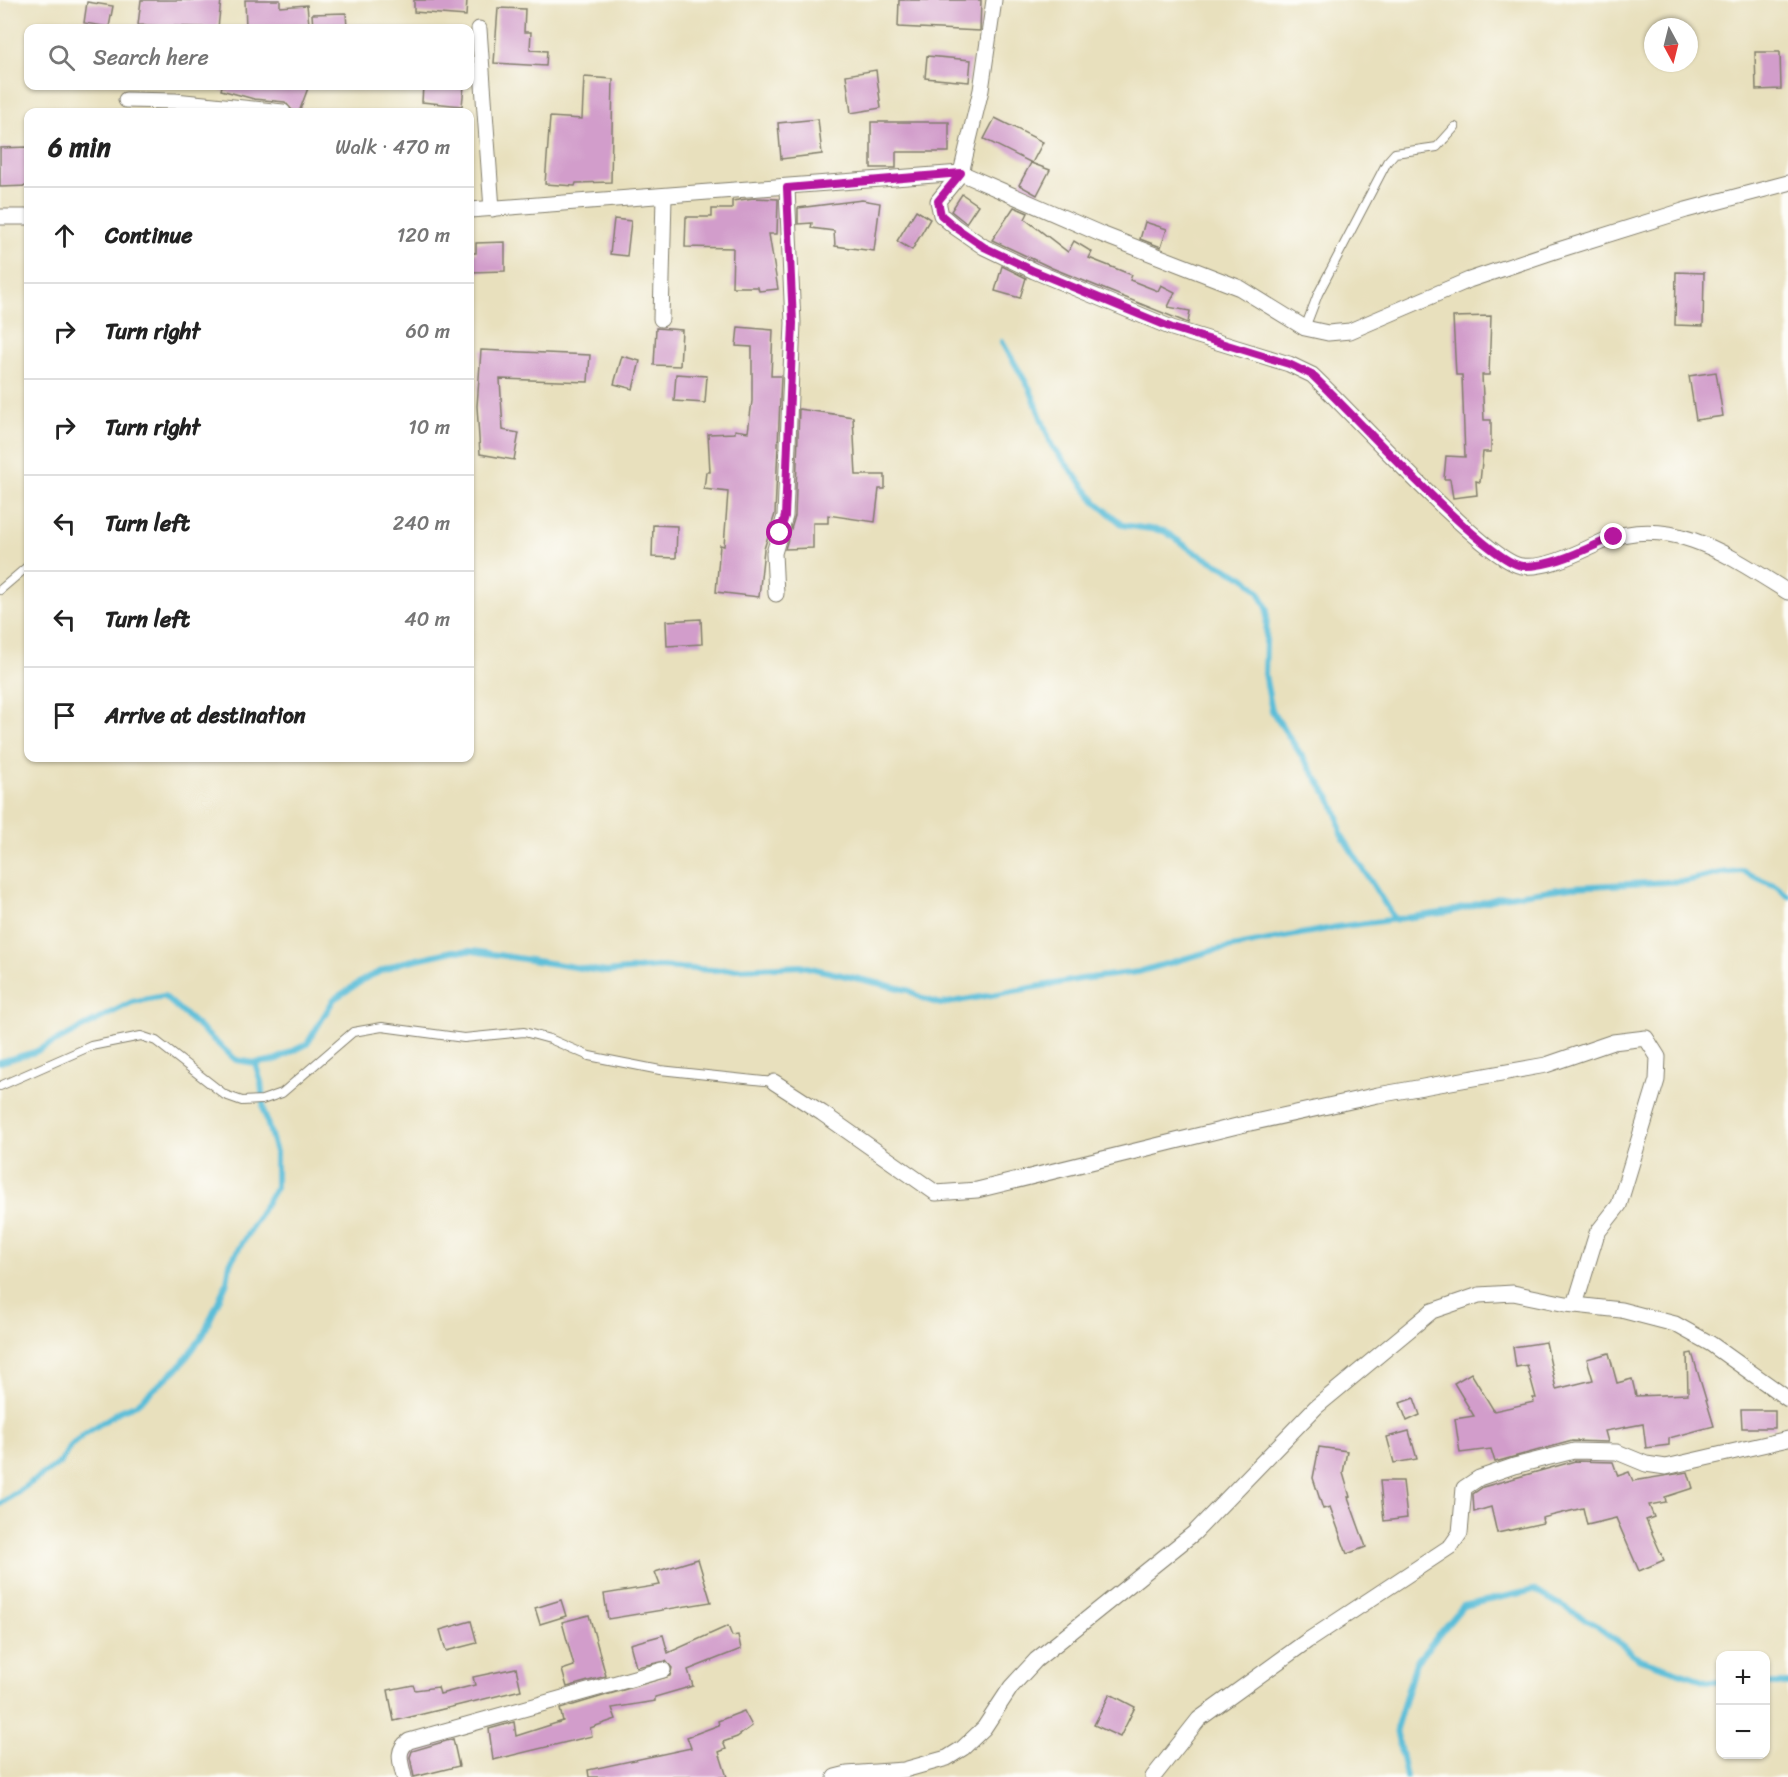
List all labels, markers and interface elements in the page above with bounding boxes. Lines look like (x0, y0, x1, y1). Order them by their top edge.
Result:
north arrow (1644, 18, 1698, 72)
search box (24, 24, 474, 90)
text: Search here (93, 38, 209, 77)
icon: search (45, 41, 78, 74)
text: 6 min (48, 124, 111, 170)
text: Walk · 470 m (335, 130, 450, 165)
text: Continue (105, 216, 193, 255)
text: 120 m (397, 218, 450, 253)
icon: ahead (48, 219, 81, 252)
text: Turn right (105, 312, 200, 351)
text: 60 m (405, 314, 450, 349)
icon: right (48, 315, 81, 348)
text: Turn right (105, 408, 200, 447)
text: 10 m (408, 410, 450, 445)
icon: right (48, 411, 81, 444)
text: Turn left (105, 504, 190, 543)
text: 240 m (393, 506, 450, 541)
icon: left (48, 507, 81, 540)
route start (766, 519, 792, 545)
route end (1600, 523, 1626, 549)
text: Turn left (105, 600, 190, 639)
text: 40 m (404, 602, 450, 637)
icon: left (48, 603, 81, 636)
text: Arrive at destination (105, 696, 306, 735)
icon: arrive (48, 699, 81, 732)
map controls (1716, 1651, 1770, 1759)
button: + (1716, 1651, 1770, 1705)
button: − (1716, 1705, 1770, 1759)

